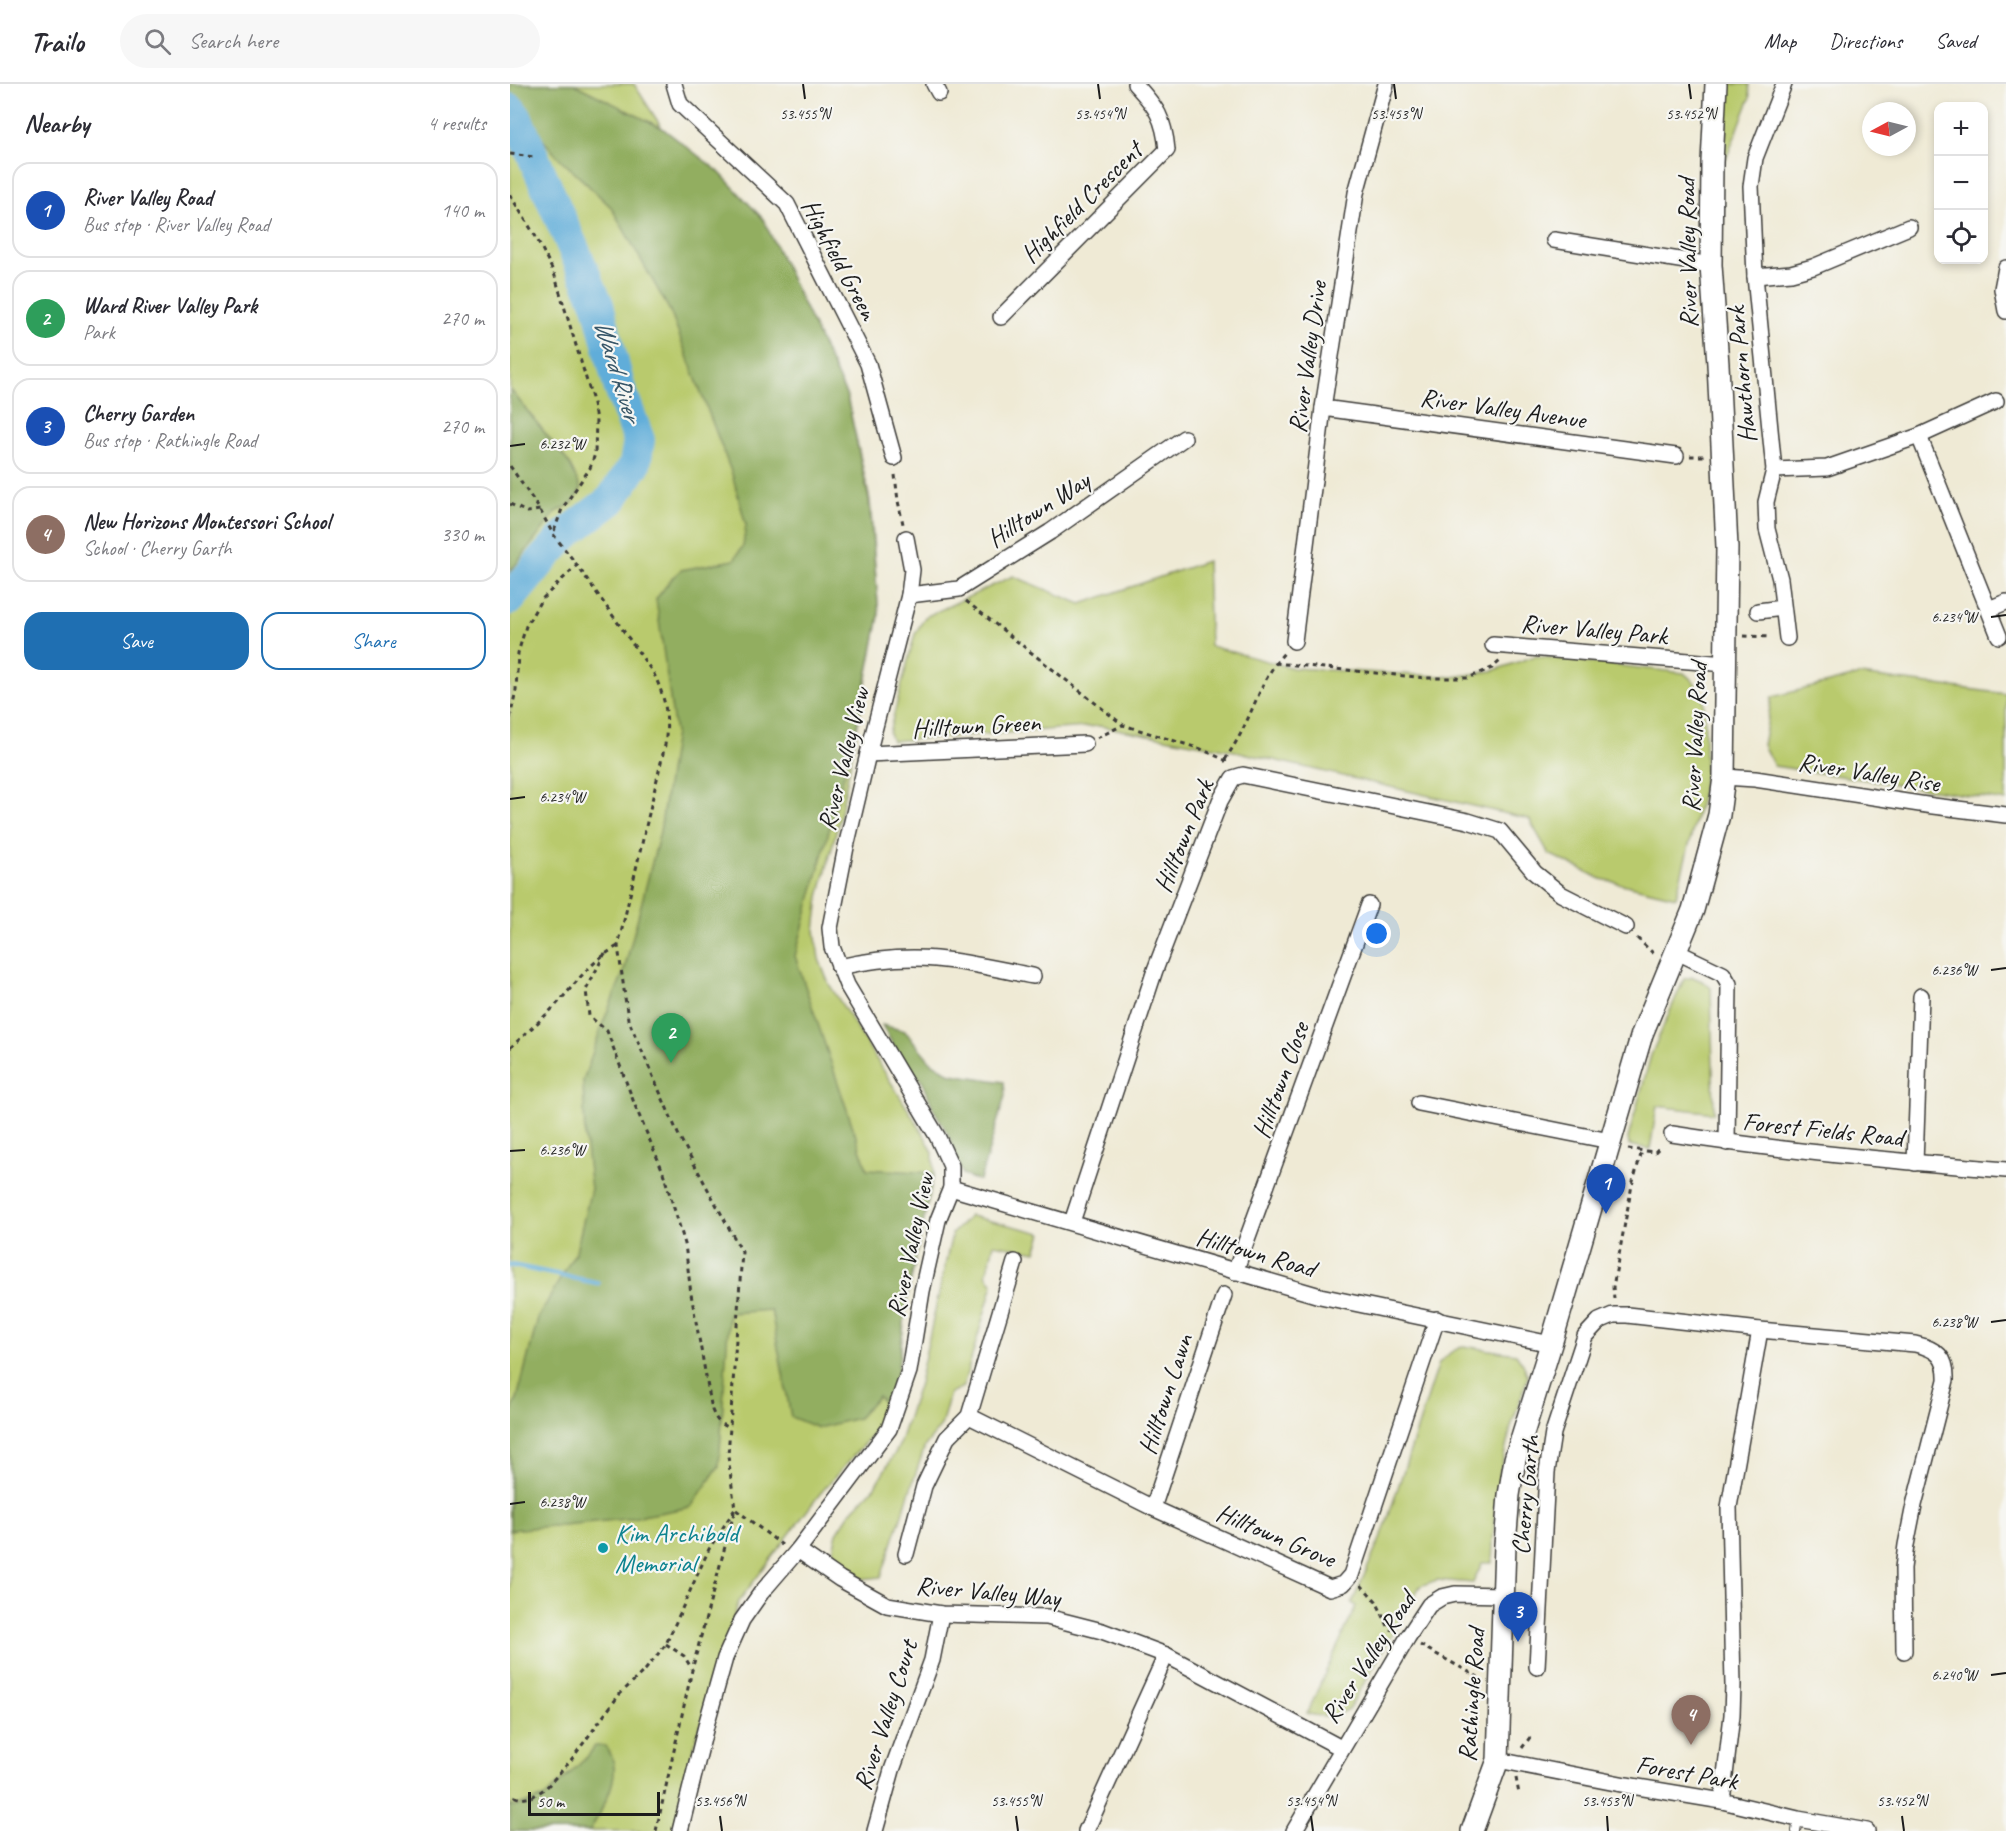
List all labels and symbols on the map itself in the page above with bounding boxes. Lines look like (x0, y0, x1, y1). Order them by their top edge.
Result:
north arrow (1862, 102, 1916, 156)
text: 53.455°N (780, 105, 833, 124)
text: 53.454°N (1075, 105, 1128, 124)
text: 53.453°N (1371, 105, 1424, 124)
text: 53.452°N (1666, 105, 1719, 124)
street label: Highfield Crescent (1013, 132, 1152, 270)
street label: River Valley Road (1670, 174, 1705, 328)
street label: Highfield Green (794, 193, 886, 327)
street label: River Valley Drive (1281, 278, 1335, 435)
street label: Hawthorn Park (1719, 303, 1764, 444)
water label: Ward River (587, 315, 651, 430)
street label: River Valley Avenue (1418, 381, 1590, 437)
text: 6.232°W (539, 435, 588, 454)
street label: Hilltown Way (981, 463, 1098, 555)
street label: River Valley Park (1520, 607, 1671, 653)
text: 6.234°W (1931, 608, 1980, 627)
street label: River Valley Road (1674, 657, 1715, 813)
street label: River Valley View (810, 682, 878, 834)
street label: Hilltown Green (911, 706, 1042, 745)
street label: River Valley Rise (1796, 745, 1943, 800)
street label: Hilltown Park (1146, 773, 1222, 897)
text: 6.234°W (539, 788, 588, 807)
your location (1362, 919, 1391, 948)
text: 6.236°W (1931, 961, 1980, 980)
pin: 2 (652, 1014, 690, 1063)
street label: Hilltown Close (1244, 1015, 1318, 1143)
street label: Forest Fields Road (1741, 1105, 1908, 1155)
text: 6.236°W (539, 1141, 588, 1160)
pin: 1 (1586, 1164, 1626, 1214)
street label: River Valley View (879, 1168, 942, 1320)
street label: Hilltown Road (1193, 1220, 1323, 1286)
text: 6.238°W (1931, 1313, 1980, 1332)
street label: Hilltown Lawn (1131, 1329, 1201, 1459)
street label: Cherry Garth (1504, 1432, 1547, 1556)
text: 6.238°W (539, 1493, 588, 1512)
street label: Hilltown Grove (1211, 1496, 1343, 1576)
place label: Kim Archibold Memorial (615, 1517, 742, 1580)
marker: Kim Archibold Memorial (596, 1541, 610, 1555)
street label: River Valley Way (915, 1569, 1064, 1614)
street label: River Valley Road (1314, 1582, 1425, 1729)
pin: 3 (1498, 1592, 1538, 1642)
street label: Rathingle Road (1450, 1623, 1493, 1763)
street label: River Valley Court (846, 1634, 926, 1794)
text: 6.240°W (1931, 1666, 1980, 1685)
pin: 4 (1672, 1696, 1710, 1745)
street label: Forest Park (1634, 1747, 1742, 1798)
scale bar (528, 1789, 660, 1816)
text: 53.456°N (695, 1792, 748, 1811)
text: 53.455°N (991, 1792, 1044, 1811)
text: 53.454°N (1286, 1792, 1339, 1811)
text: 53.453°N (1582, 1792, 1635, 1811)
text: 53.452°N (1877, 1792, 1930, 1811)

